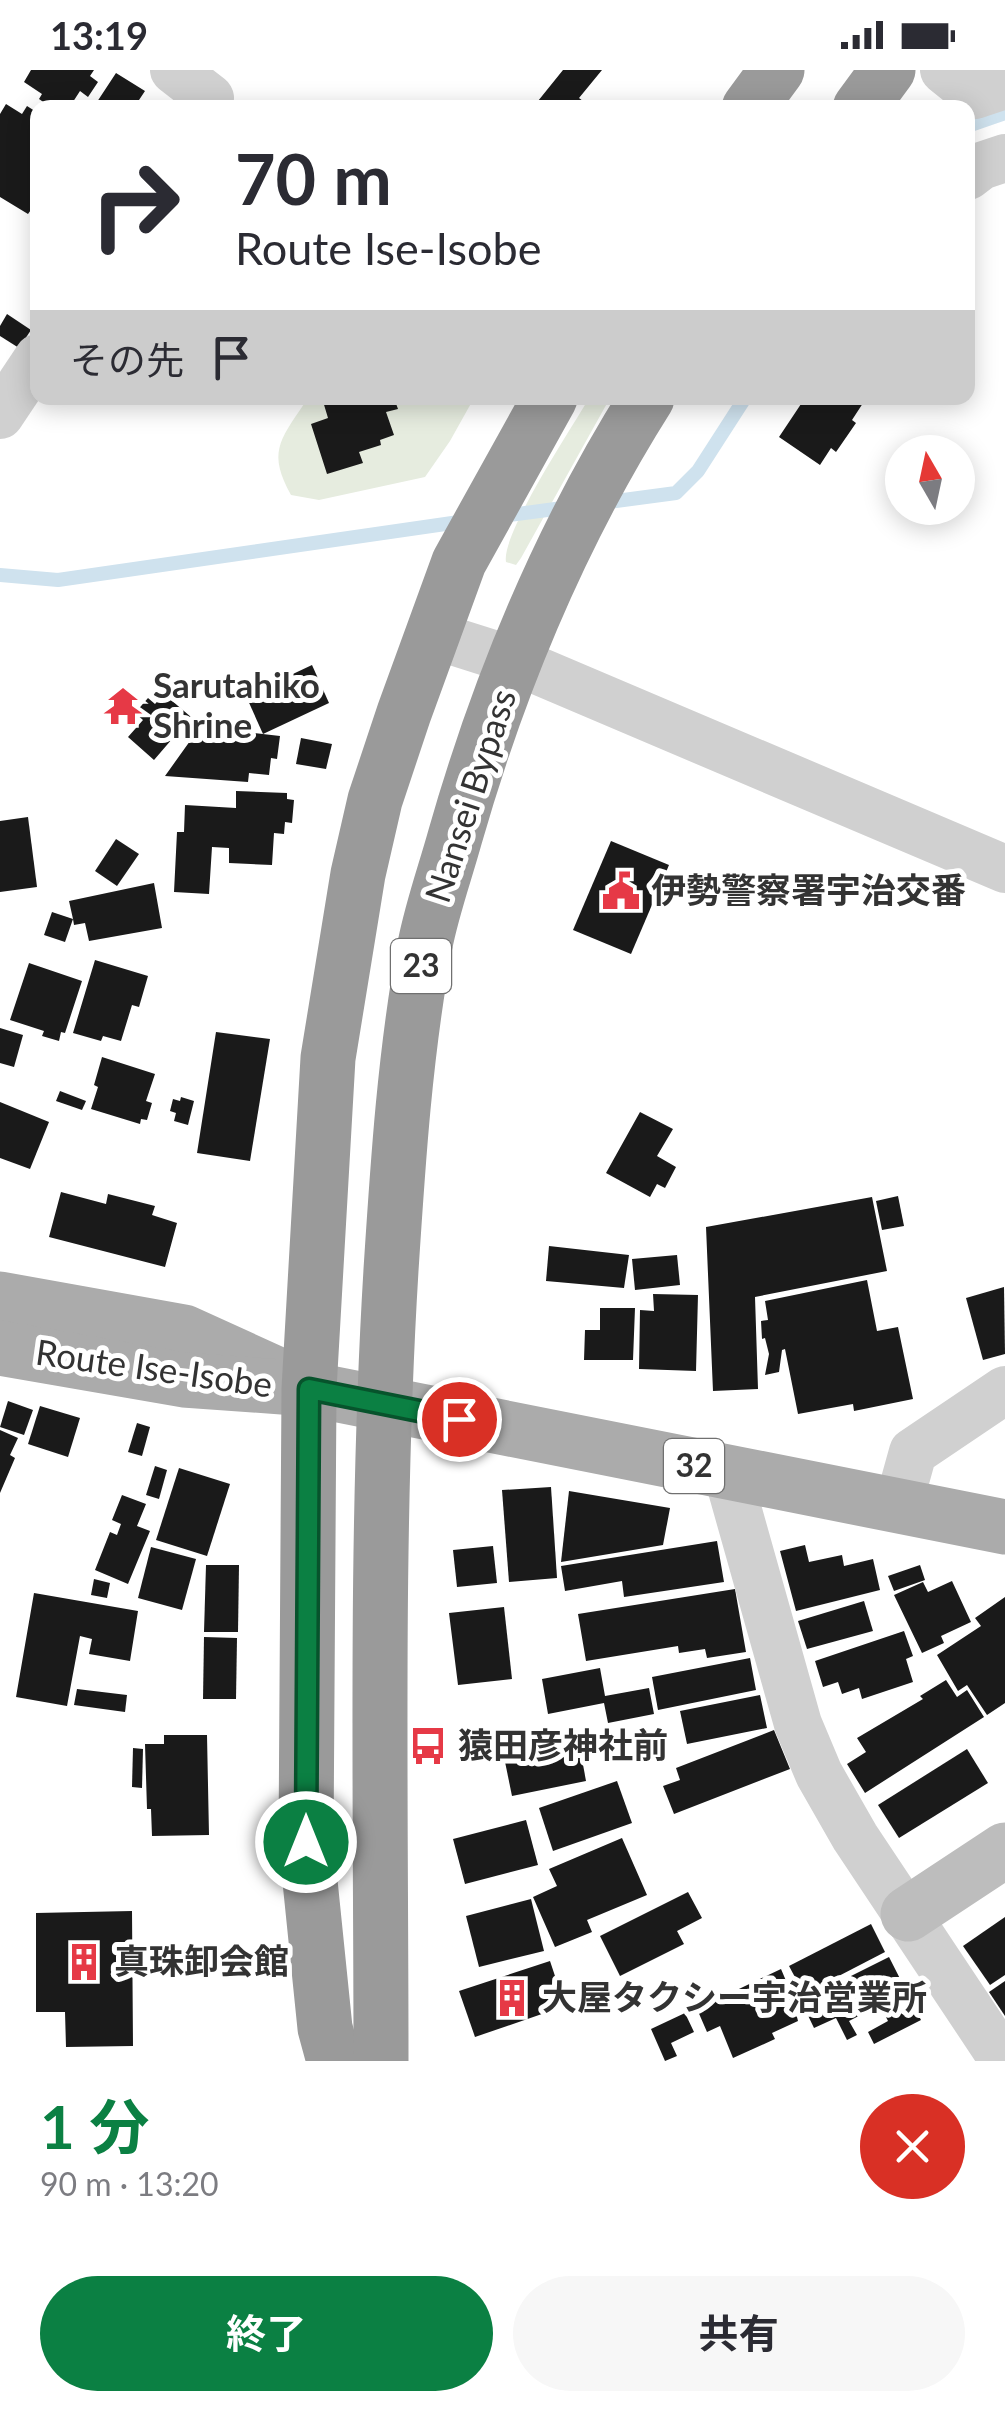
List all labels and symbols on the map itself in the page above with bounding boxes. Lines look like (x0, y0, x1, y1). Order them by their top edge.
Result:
north arrow (885, 435, 975, 525)
place label: Sarutahiko Shrine (153, 663, 320, 745)
street label: Nansei Bypass (415, 683, 523, 907)
temple icon: Sarutahiko Shrine (102, 685, 144, 727)
place label: 伊勢警察署宇治交番 (651, 868, 966, 910)
public building icon: 伊勢警察署宇治交番 (600, 870, 642, 912)
road number: 23 (391, 939, 451, 993)
street label: Route Ise-Isobe (33, 1330, 275, 1404)
pin (417, 1377, 502, 1462)
road number: 32 (664, 1439, 724, 1493)
place label: 猿田彦神社前 (458, 1723, 668, 1765)
bus stop icon: 猿田彦神社前 (407, 1725, 449, 1767)
position arrow (254, 1790, 358, 1894)
place label: 真珠卸会館 (114, 1939, 289, 1981)
building icon: 真珠卸会館 (63, 1941, 105, 1983)
place label: 大屋タクシー宇治営業所 (542, 1975, 927, 2017)
building icon: 大屋タクシー宇治営業所 (491, 1977, 533, 2019)

